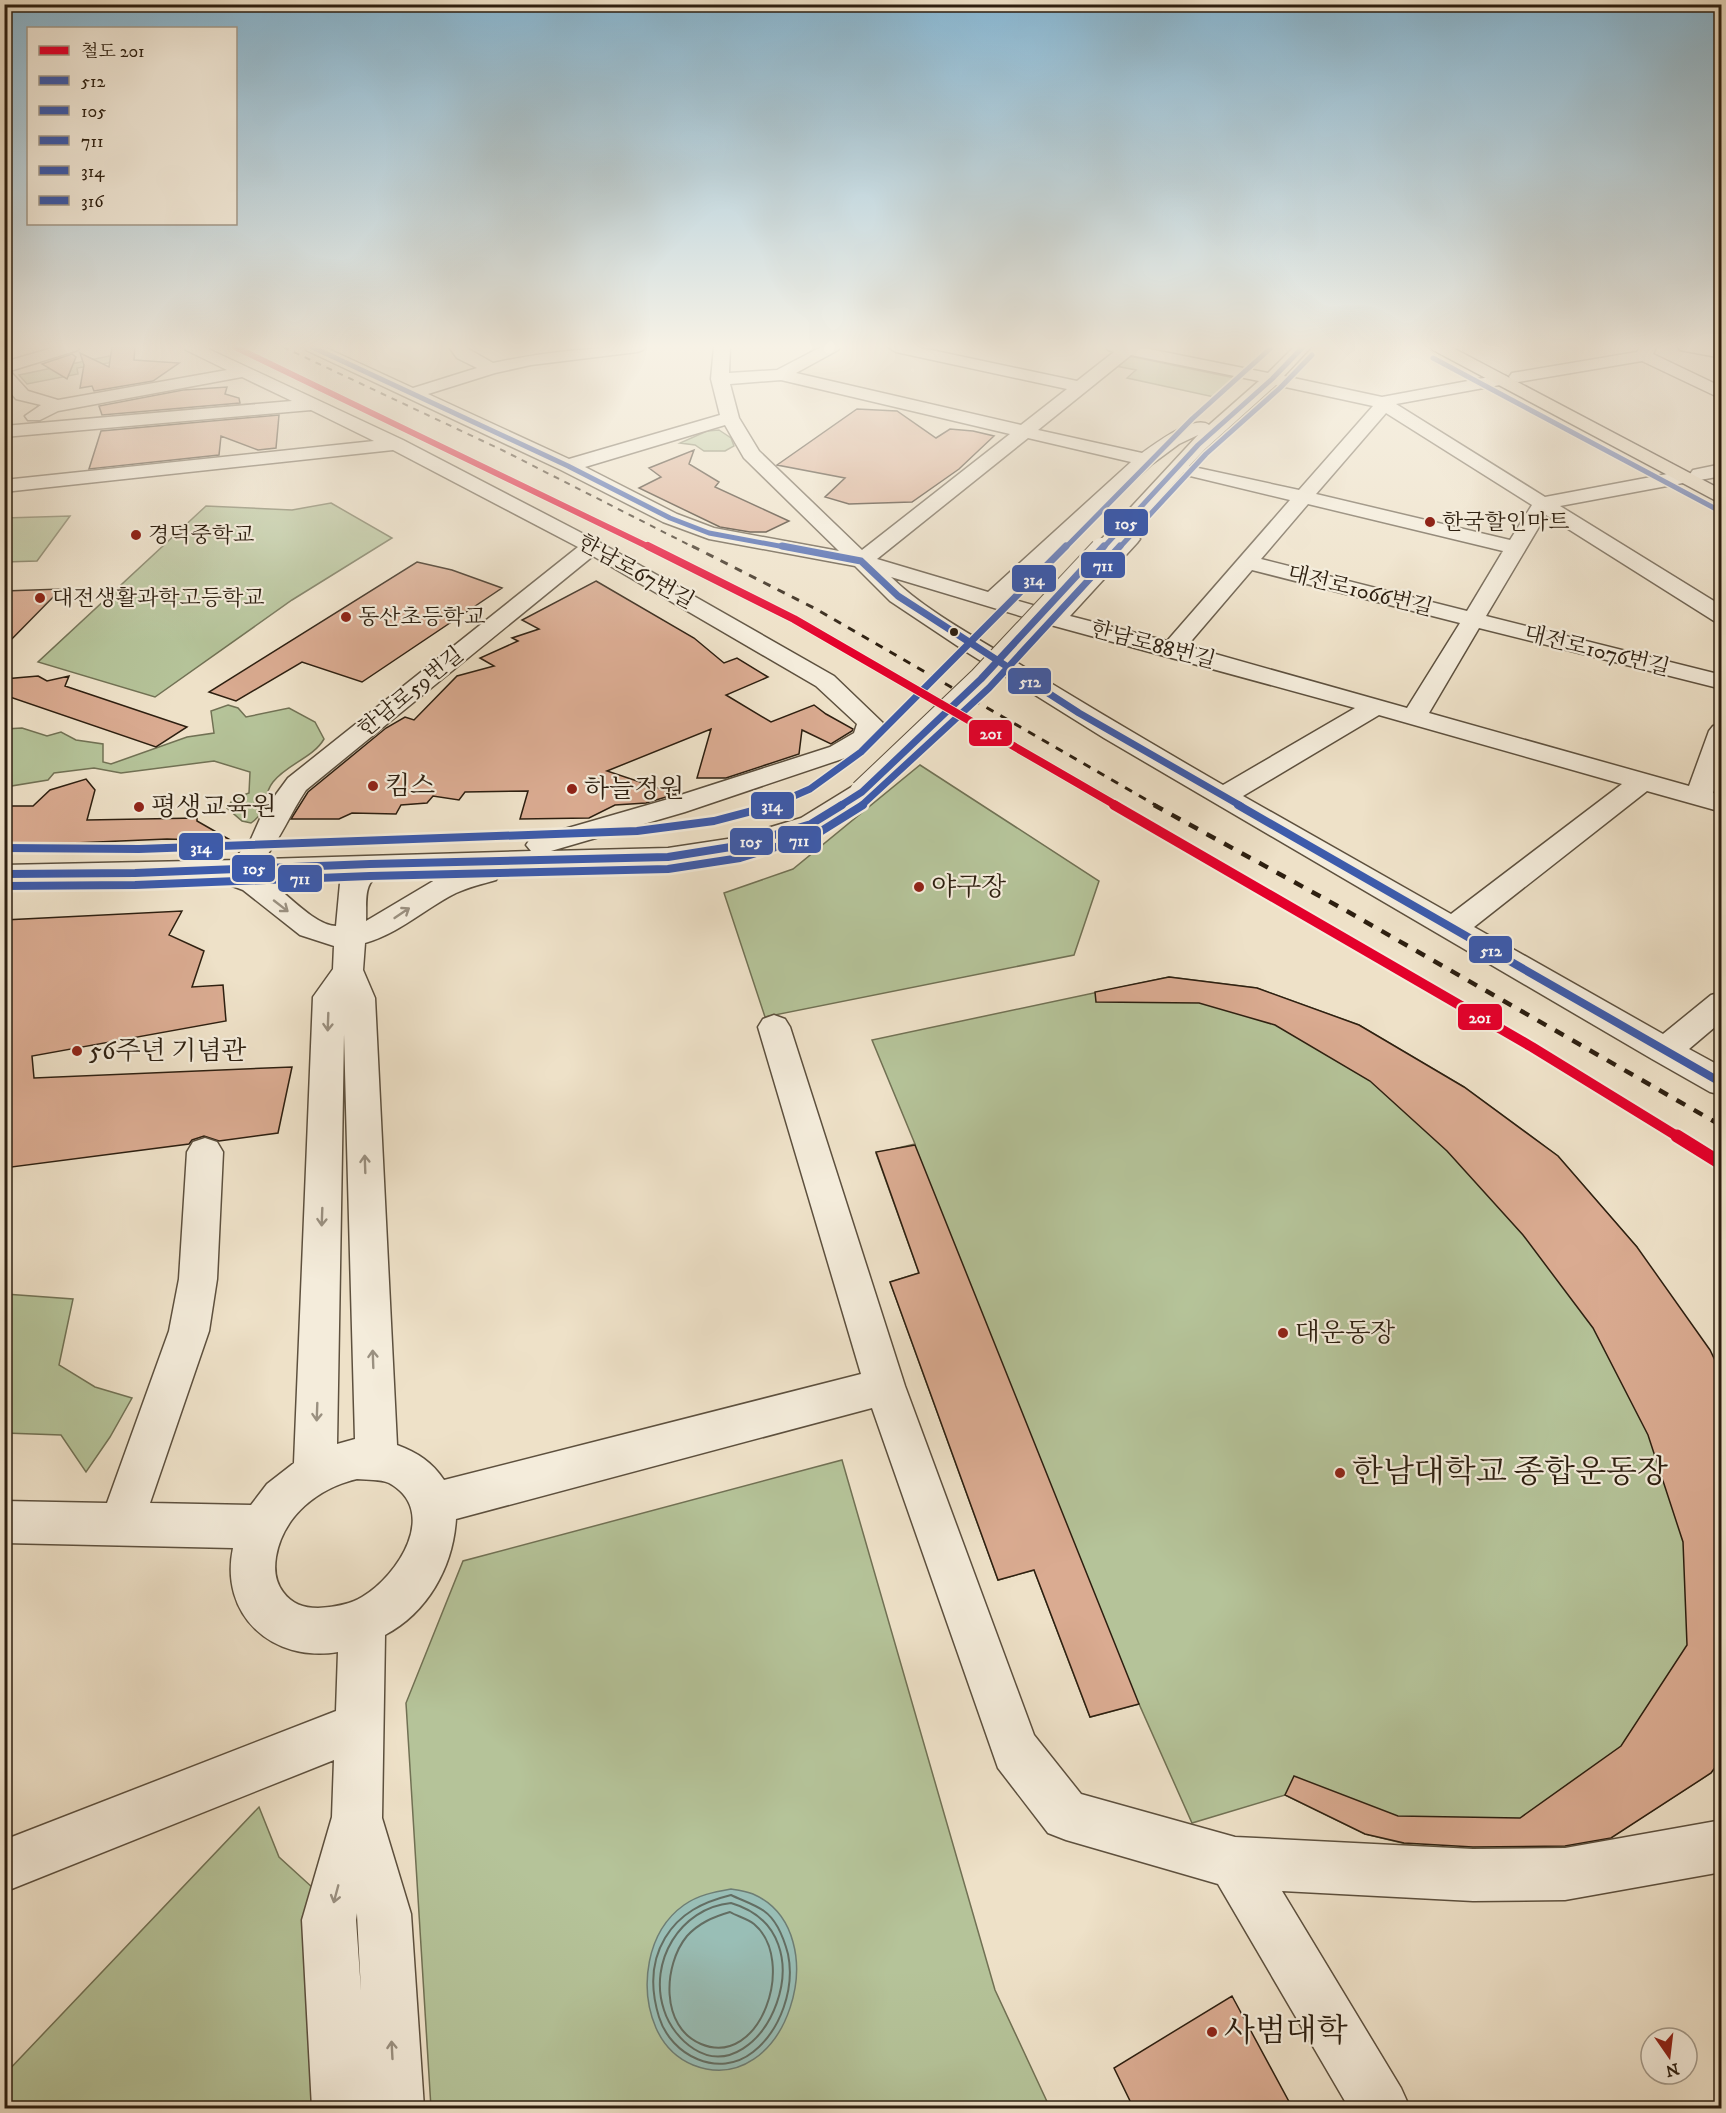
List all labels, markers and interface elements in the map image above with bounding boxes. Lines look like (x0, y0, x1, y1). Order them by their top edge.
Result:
legend (27, 27, 237, 225)
text: 철도 201 (81, 41, 145, 63)
text: 512 (81, 71, 106, 93)
text: 105 (81, 101, 106, 123)
text: 711 (81, 131, 104, 153)
text: 314 (81, 161, 105, 183)
text: 316 (81, 191, 104, 213)
line badge: 105 (1103, 508, 1149, 537)
place label: 한국할인마트 (1442, 509, 1570, 536)
text: 105 (1115, 514, 1137, 534)
marker: 한국할인마트 (1423, 515, 1437, 529)
place label: 경덕중학교 (148, 522, 254, 549)
marker: 경덕중학교 (129, 528, 143, 542)
street label: 한남로67번길 (573, 529, 699, 615)
line badge: 711 (1080, 551, 1126, 579)
text: 711 (1093, 556, 1113, 576)
street label: 대전로1066번길 (1284, 560, 1436, 622)
line badge: 314 (1011, 564, 1057, 593)
text: 314 (1023, 570, 1045, 590)
place label: 대전생활과학고등학교 (52, 585, 265, 612)
marker: 대전생활과학고등학교 (33, 591, 47, 605)
place label: 동산초등학교 (358, 604, 486, 631)
marker: 동산초등학교 (339, 610, 353, 624)
street label: 한남로88번길 (1088, 615, 1218, 675)
street label: 대전로1076번길 (1521, 620, 1673, 682)
unlabelled marker (948, 626, 960, 638)
street label: 한남로59번길 (353, 641, 469, 743)
line badge: 512 (1007, 667, 1052, 695)
text: 512 (1018, 672, 1042, 692)
line badge: 201 (968, 719, 1013, 747)
text: 201 (980, 724, 1002, 744)
place label: 킴스 (385, 770, 435, 803)
place label: 하늘정원 (584, 773, 684, 806)
marker: 킴스 (366, 779, 380, 793)
marker: 하늘정원 (565, 782, 579, 796)
place label: 평생교육원 (151, 791, 277, 824)
line badge: 314 (750, 791, 795, 820)
text: 314 (761, 796, 783, 816)
marker: 평생교육원 (132, 800, 146, 814)
line badge: 711 (777, 825, 822, 854)
line badge: 105 (729, 827, 774, 856)
text: 711 (789, 831, 809, 851)
line badge: 314 (178, 832, 224, 861)
text: 105 (740, 832, 762, 852)
text: 314 (190, 838, 212, 858)
line badge: 105 (231, 854, 276, 883)
text: 105 (243, 859, 265, 879)
line badge: 711 (277, 864, 323, 893)
text: 711 (290, 869, 310, 889)
place label: 야구장 (931, 871, 1006, 904)
marker: 야구장 (912, 880, 926, 894)
one-way arrow (273, 899, 289, 912)
one-way arrow (393, 907, 410, 919)
line badge: 512 (1468, 935, 1513, 964)
text: 512 (1479, 941, 1503, 961)
line badge: 201 (1457, 1003, 1503, 1031)
text: 201 (1469, 1008, 1491, 1028)
one-way arrow (322, 1012, 334, 1032)
place label: 56주년 기념관 (89, 1035, 247, 1068)
marker: 56주년 기념관 (70, 1044, 84, 1058)
one-way arrow (360, 1155, 371, 1175)
one-way arrow (317, 1207, 328, 1227)
place label: 대운동장 (1295, 1317, 1395, 1350)
marker: 대운동장 (1276, 1326, 1290, 1340)
one-way arrow (367, 1350, 379, 1370)
one-way arrow (311, 1402, 322, 1422)
place label: 한남대학교 종합운동장 (1352, 1453, 1668, 1493)
marker: 한남대학교 종합운동장 (1333, 1466, 1347, 1480)
one-way arrow (330, 1884, 341, 1903)
place label: 사범대학 (1224, 2012, 1348, 2052)
marker: 사범대학 (1205, 2025, 1219, 2039)
north arrow (1639, 2026, 1699, 2086)
one-way arrow (386, 2041, 397, 2061)
text: N (1664, 2058, 1681, 2081)

